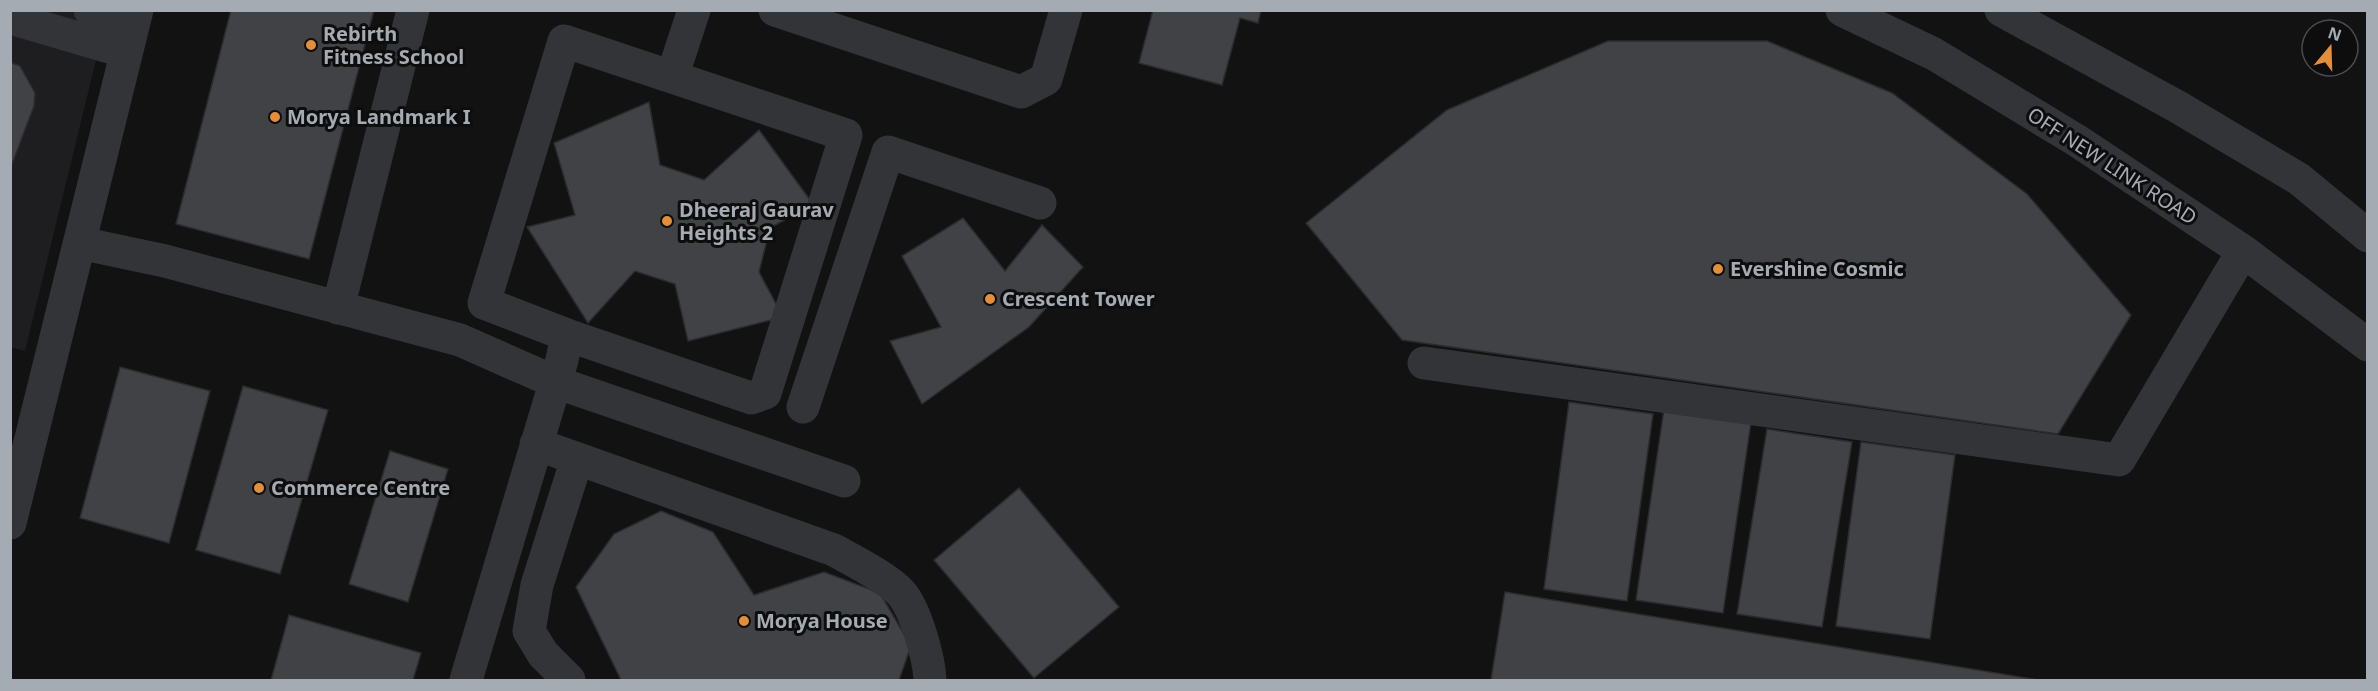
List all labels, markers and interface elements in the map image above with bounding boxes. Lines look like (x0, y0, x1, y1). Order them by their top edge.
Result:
north arrow (2300, 18, 2360, 78)
place label: Rebirth Fitness School (323, 20, 464, 70)
text: N (2325, 21, 2345, 46)
marker: Rebirth Fitness School (304, 38, 318, 52)
street label: OFF NEW LINK ROAD (2022, 101, 2202, 230)
place label: Morya Landmark I (287, 103, 471, 130)
marker: Morya Landmark I (268, 110, 282, 124)
place label: Dheeraj Gaurav Heights 2 (679, 196, 834, 246)
marker: Dheeraj Gaurav Heights 2 (660, 214, 674, 228)
place label: Evershine Cosmic (1730, 255, 1904, 282)
marker: Evershine Cosmic (1711, 262, 1725, 276)
place label: Crescent Tower (1002, 285, 1155, 312)
marker: Crescent Tower (983, 292, 997, 306)
place label: Commerce Centre (271, 474, 450, 501)
marker: Commerce Centre (252, 481, 266, 495)
place label: Morya House (756, 607, 888, 634)
marker: Morya House (737, 614, 751, 628)

